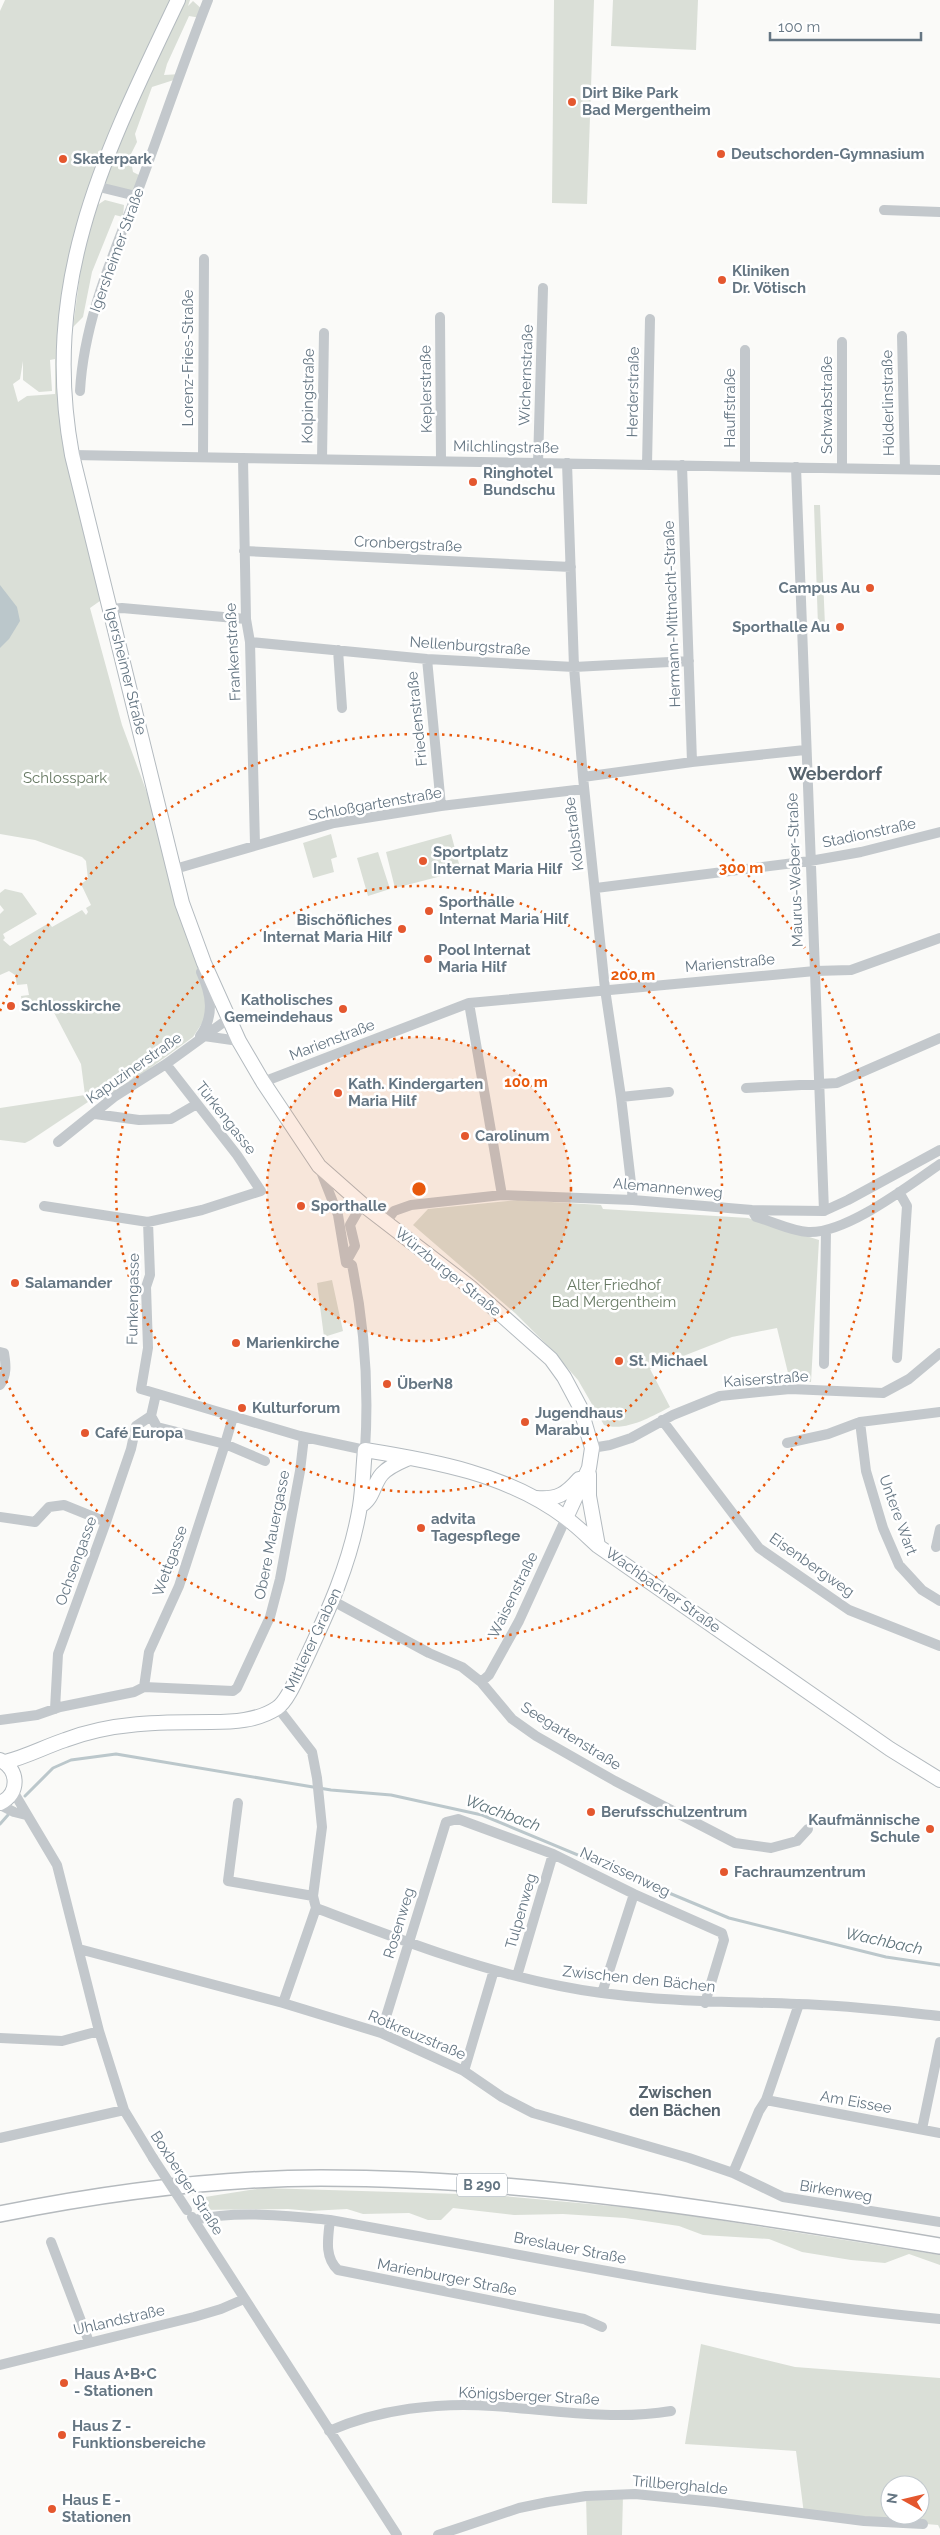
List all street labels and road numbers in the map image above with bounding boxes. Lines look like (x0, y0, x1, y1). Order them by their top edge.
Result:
street label: Igersheimer Straße (86, 185, 148, 315)
street label: Lorenz-Fries-Straße (179, 289, 197, 427)
street label: Wichernstraße (515, 324, 537, 426)
street label: Keplerstraße (416, 345, 436, 433)
street label: Herderstraße (623, 346, 643, 438)
street label: Kolpingstraße (298, 348, 318, 444)
street label: Hölderlinstraße (878, 350, 898, 456)
street label: Schwabstraße (818, 356, 836, 454)
street label: Hauffstraße (721, 368, 739, 448)
street label: Milchlingstraße (453, 437, 559, 457)
street label: Hermann-Mittnacht-Straße (660, 520, 684, 708)
street label: Cronbergstraße (354, 532, 463, 556)
street label: Frankenstraße (221, 602, 245, 702)
street label: Igersheimer Straße (101, 605, 151, 737)
street label: Nellenburgstraße (409, 633, 531, 659)
street label: Friedenstraße (403, 671, 431, 767)
street label: Schloßgartenstraße (307, 783, 443, 825)
street label: Maurus-Weber-Straße (783, 792, 807, 947)
street label: Kolbstraße (561, 796, 587, 872)
street label: Stadionstraße (821, 814, 918, 852)
street label: Marienstraße (684, 950, 776, 976)
street label: Marienstraße (287, 1015, 377, 1065)
street label: Kapuzinerstraße (83, 1028, 185, 1108)
street label: Türkengasse (192, 1078, 260, 1158)
street label: Alemannenweg (612, 1174, 724, 1202)
street label: Würzburger Straße (391, 1224, 505, 1320)
street label: Funkengasse (123, 1253, 143, 1345)
street label: Kaiserstraße (723, 1367, 809, 1391)
street label: Obere Mauergasse (251, 1468, 293, 1601)
street label: Untere Wart (875, 1472, 921, 1558)
street label: Ochsengasse (52, 1514, 101, 1608)
street label: Wettgasse (149, 1523, 191, 1599)
street label: Eisenbergweg (766, 1529, 858, 1601)
street label: Wachbacher Straße (602, 1543, 724, 1637)
street label: Waisenstraße (484, 1549, 542, 1641)
street label: Mittlerer Graben (281, 1585, 345, 1695)
street label: Seegartenstraße (518, 1698, 625, 1774)
street label: Narzissenweg (577, 1843, 673, 1901)
street label: Tulpenweg (502, 1871, 540, 1951)
street label: Rosenweg (380, 1885, 418, 1961)
street label: Zwischen den Bächen (562, 1962, 716, 1996)
street label: Rotkreuzstraße (366, 2006, 469, 2064)
street label: Am Eissee (819, 2087, 893, 2117)
street label: Boxberger Straße (147, 2128, 227, 2239)
road number: B 290 (457, 2174, 507, 2196)
street label: Birkenweg (798, 2176, 874, 2206)
street label: Breslauer Straße (512, 2228, 628, 2268)
street label: Marienburger Straße (376, 2255, 519, 2299)
street label: Uhlandstraße (72, 2301, 167, 2339)
street label: Königsberger Straße (458, 2383, 600, 2409)
street label: Trillberghalde (631, 2472, 729, 2498)

